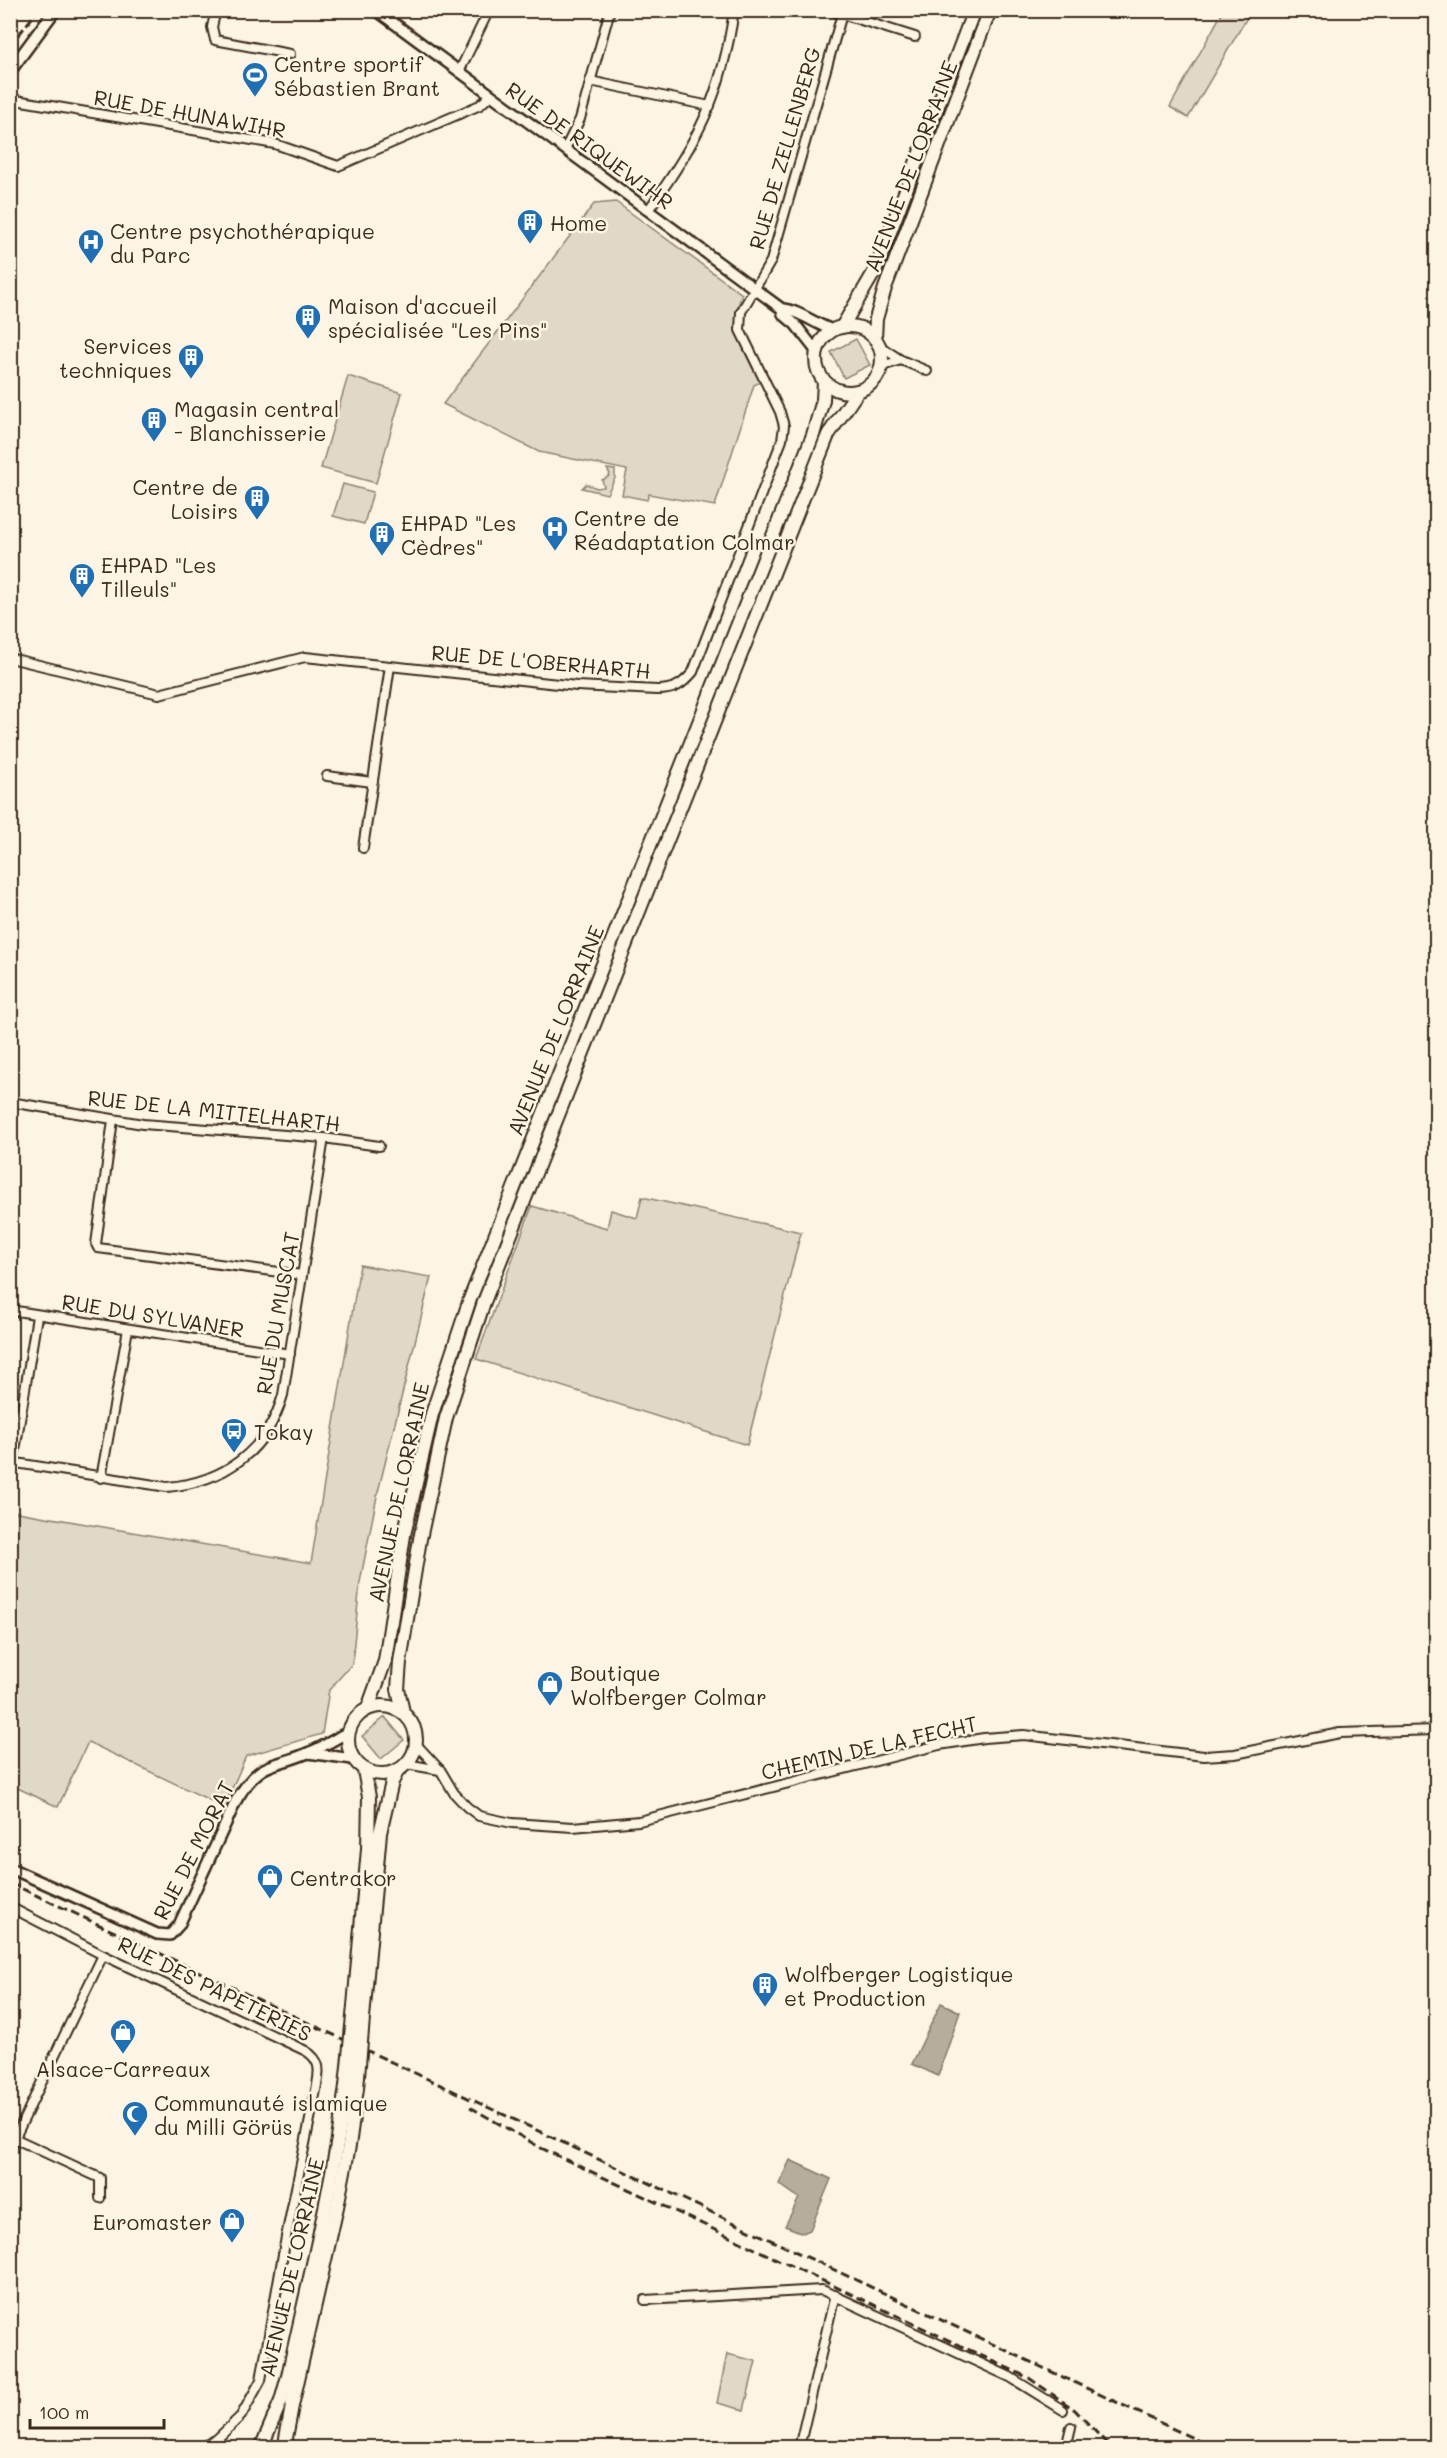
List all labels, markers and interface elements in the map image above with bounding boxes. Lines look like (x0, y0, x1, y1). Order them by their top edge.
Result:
street label: RUE DE ZELLENBERG (742, 44, 826, 252)
place label: Centre sportif Sébastien Brant (274, 50, 440, 101)
street label: AVENUE DE LORRAINE (857, 56, 963, 276)
sports icon: Centre sportif Sébastien Brant (240, 60, 270, 98)
street label: RUE DE RIQUEWIHR (501, 75, 679, 215)
street label: RUE DE HUNAWIHR (92, 83, 288, 143)
building icon: Home (515, 207, 545, 245)
place label: Home (550, 209, 607, 236)
place label: Centre psychothérapique du Parc (110, 217, 375, 268)
hospital icon: Centre psychothérapique du Parc (76, 227, 106, 265)
place label: Maison d'accueil spécialisée "Les Pins" (328, 292, 548, 343)
building icon: Maison d'accueil spécialisée "Les Pins" (293, 302, 323, 340)
place label: Services techniques (59, 332, 172, 383)
building icon: Services techniques (176, 342, 206, 380)
place label: Magasin central - Blanchisserie (174, 395, 339, 446)
building icon: Magasin central - Blanchisserie (139, 405, 169, 443)
place label: Centre de Loisirs (133, 473, 238, 524)
building icon: Centre de Loisirs (242, 483, 272, 521)
place label: Centre de Réadaptation Colmar (574, 504, 795, 555)
place label: EHPAD "Les Cèdres" (401, 509, 517, 560)
hospital icon: Centre de Réadaptation Colmar (540, 514, 570, 552)
building icon: EHPAD "Les Cèdres" (367, 519, 397, 557)
place label: EHPAD "Les Tilleuls" (101, 551, 217, 602)
building icon: EHPAD "Les Tilleuls" (67, 561, 97, 599)
street label: RUE DE L'OBERHARTH (430, 638, 652, 684)
street label: AVENUE DE LORRAINE (500, 921, 610, 1139)
street label: RUE DE LA MITTELHARTH (86, 1083, 342, 1137)
street label: RUE DU MUSCAT (249, 1229, 305, 1397)
street label: RUE DU SYLVANER (60, 1287, 246, 1343)
street label: AVENUE DE LORRAINE (361, 1380, 435, 1604)
bus stop icon: Tokay (219, 1416, 249, 1454)
place label: Tokay (254, 1418, 313, 1445)
place label: Boutique Wolfberger Colmar (570, 1659, 767, 1710)
shop icon: Boutique Wolfberger Colmar (535, 1669, 565, 1707)
street label: CHEMIN DE LA FECHT (758, 1709, 980, 1785)
street label: RUE DE MORAT (146, 1776, 240, 1924)
shop icon: Centrakor (255, 1862, 285, 1900)
place label: Centrakor (290, 1864, 397, 1891)
street label: RUE DES PAPETERIES (114, 1929, 316, 2047)
place label: Wolfberger Logistique et Production (784, 1960, 1014, 2011)
building icon: Wolfberger Logistique et Production (750, 1970, 780, 2008)
shop icon: Alsace-Carreaux (108, 2017, 138, 2055)
place label: Alsace-Carreaux (36, 2055, 210, 2082)
place label: Communauté islamique du Milli Görüs (154, 2089, 388, 2140)
mosque icon: Communauté islamique du Milli Görüs (120, 2099, 150, 2137)
street label: AVENUE DE LORRAINE (253, 2155, 329, 2379)
shop icon: Euromaster (217, 2206, 247, 2244)
place label: Euromaster (93, 2208, 212, 2235)
scale bar (30, 2392, 164, 2430)
text: 100 m (39, 2400, 89, 2424)

